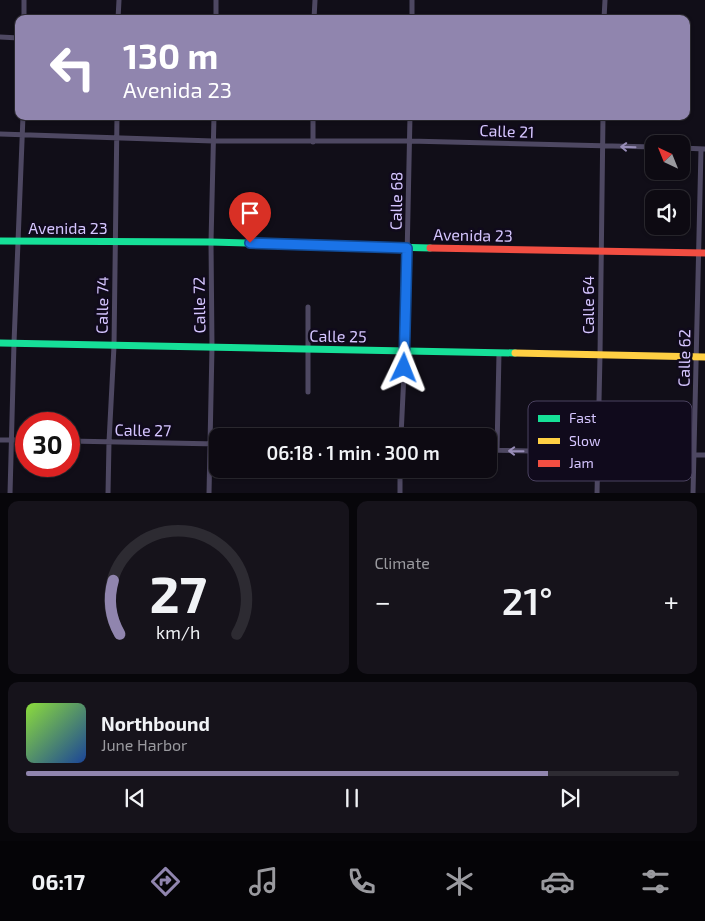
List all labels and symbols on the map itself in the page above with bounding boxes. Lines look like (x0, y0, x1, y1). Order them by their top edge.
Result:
street label: Calle 21 (479, 120, 535, 141)
north arrow (645, 135, 690, 180)
one-way arrow (620, 142, 636, 151)
street label: Calle 68 (385, 172, 406, 230)
pin (229, 192, 271, 243)
street label: Avenida 23 (28, 218, 108, 237)
street label: Avenida 23 (433, 224, 513, 245)
street label: Calle 74 (91, 276, 112, 334)
street label: Calle 72 (189, 276, 208, 334)
street label: Calle 64 (578, 276, 597, 334)
street label: Calle 25 (309, 326, 367, 345)
street label: Calle 62 (673, 329, 694, 387)
position arrow (377, 341, 429, 393)
legend (528, 401, 692, 481)
text: Fast (569, 409, 596, 426)
speed limit sign: 30 (15, 412, 80, 477)
street label: Calle 27 (114, 420, 172, 439)
text: Slow (569, 432, 601, 449)
one-way arrow (509, 446, 525, 455)
text: Jam (569, 454, 594, 471)

